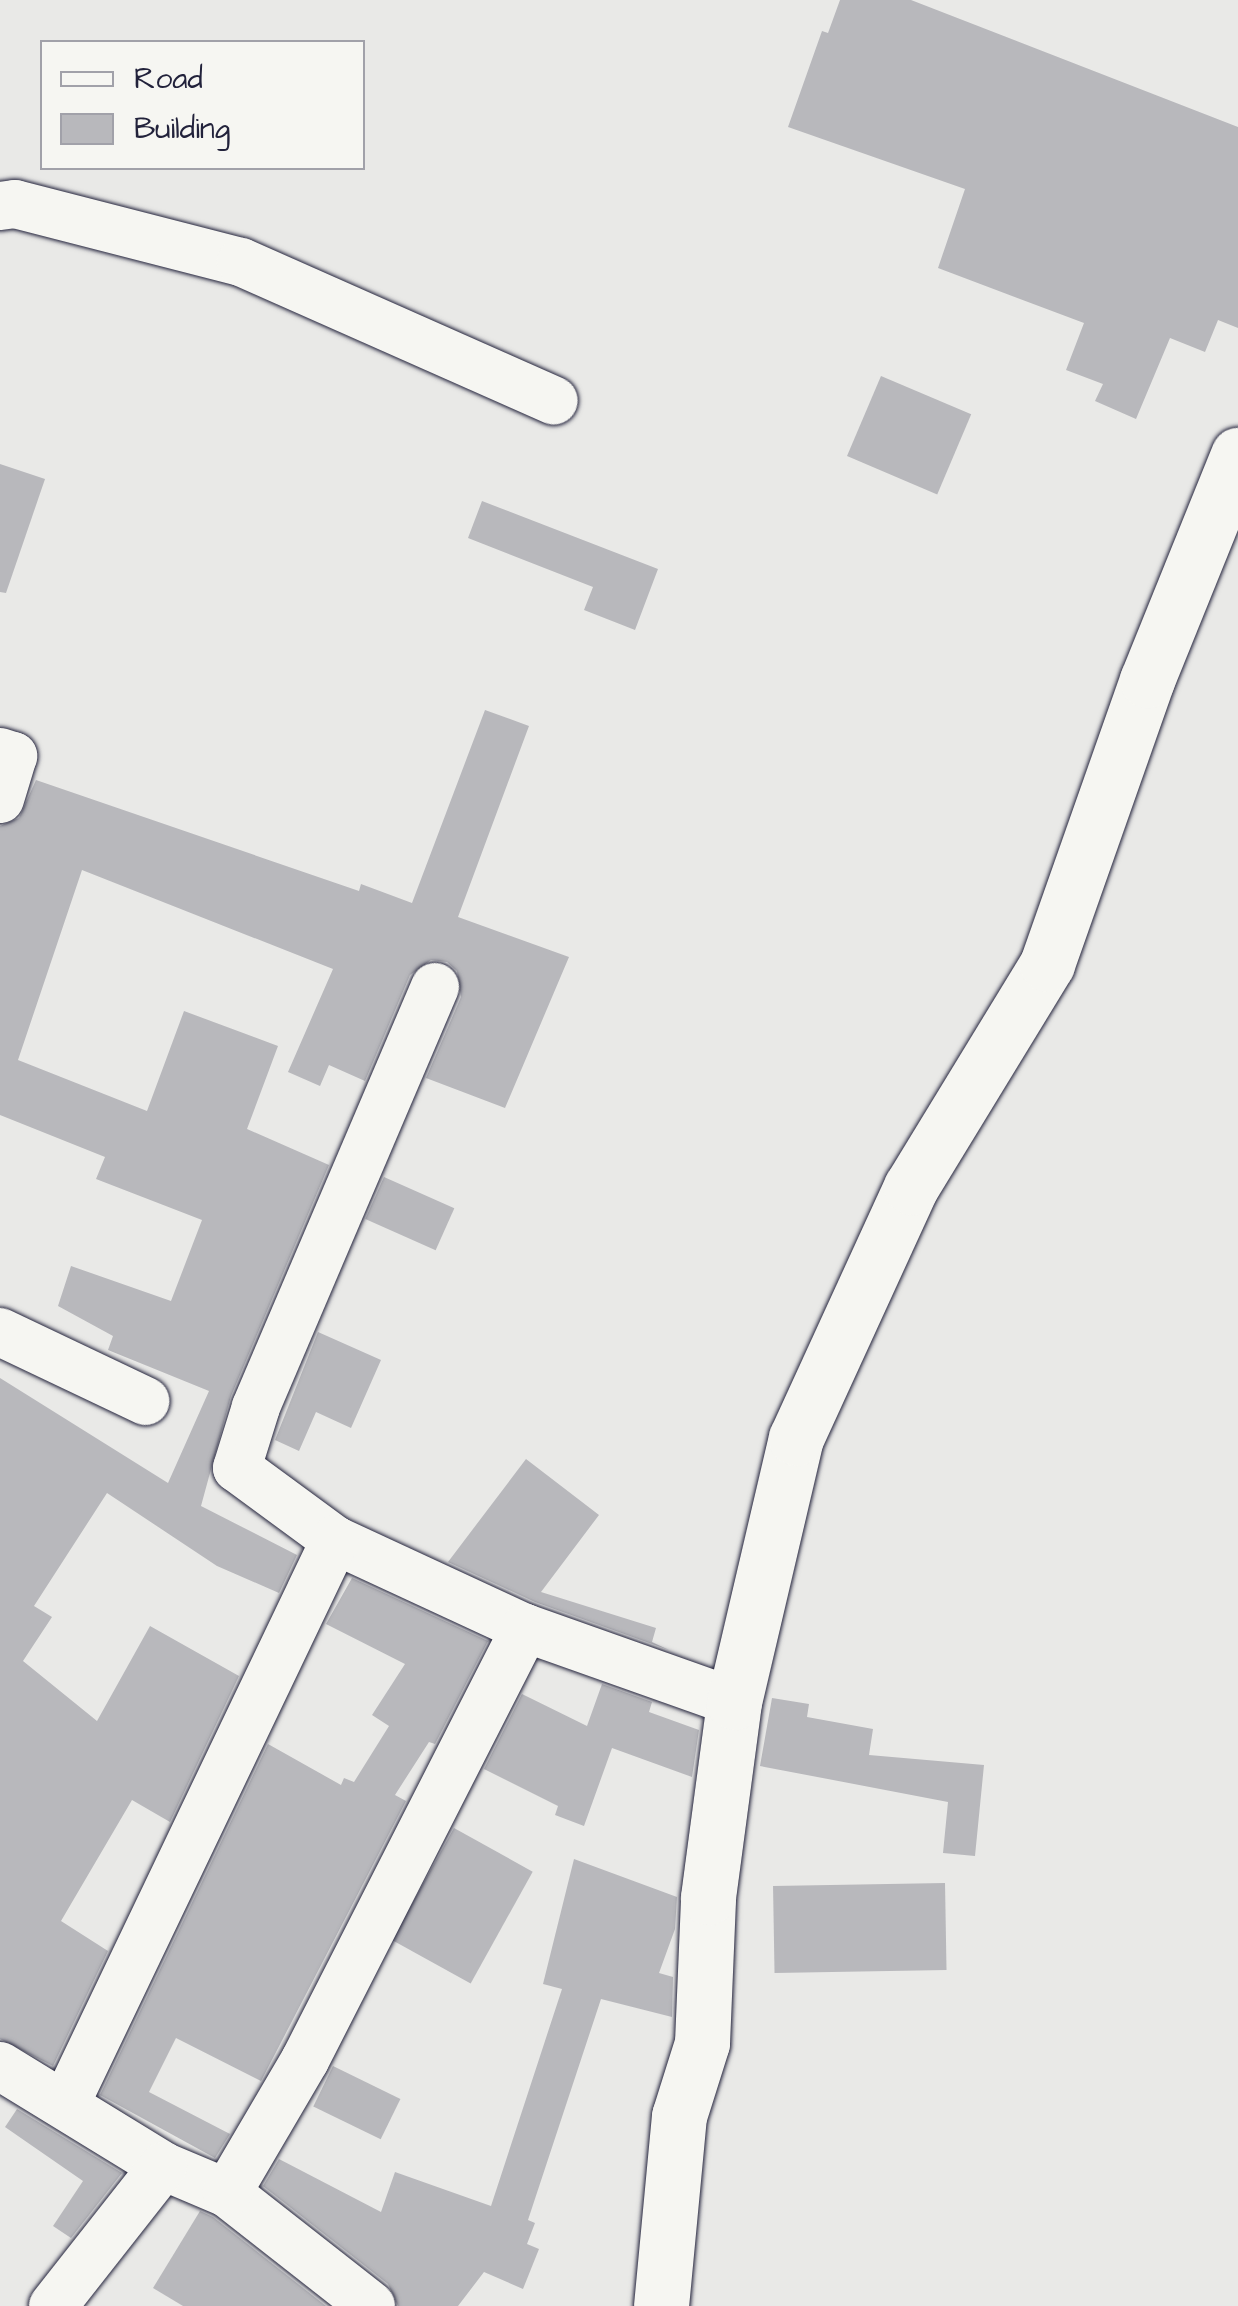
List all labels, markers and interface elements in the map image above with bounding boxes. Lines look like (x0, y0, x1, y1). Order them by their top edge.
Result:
legend (40, 40, 365, 170)
text: Road (134, 58, 203, 100)
text: Building (134, 108, 230, 150)

